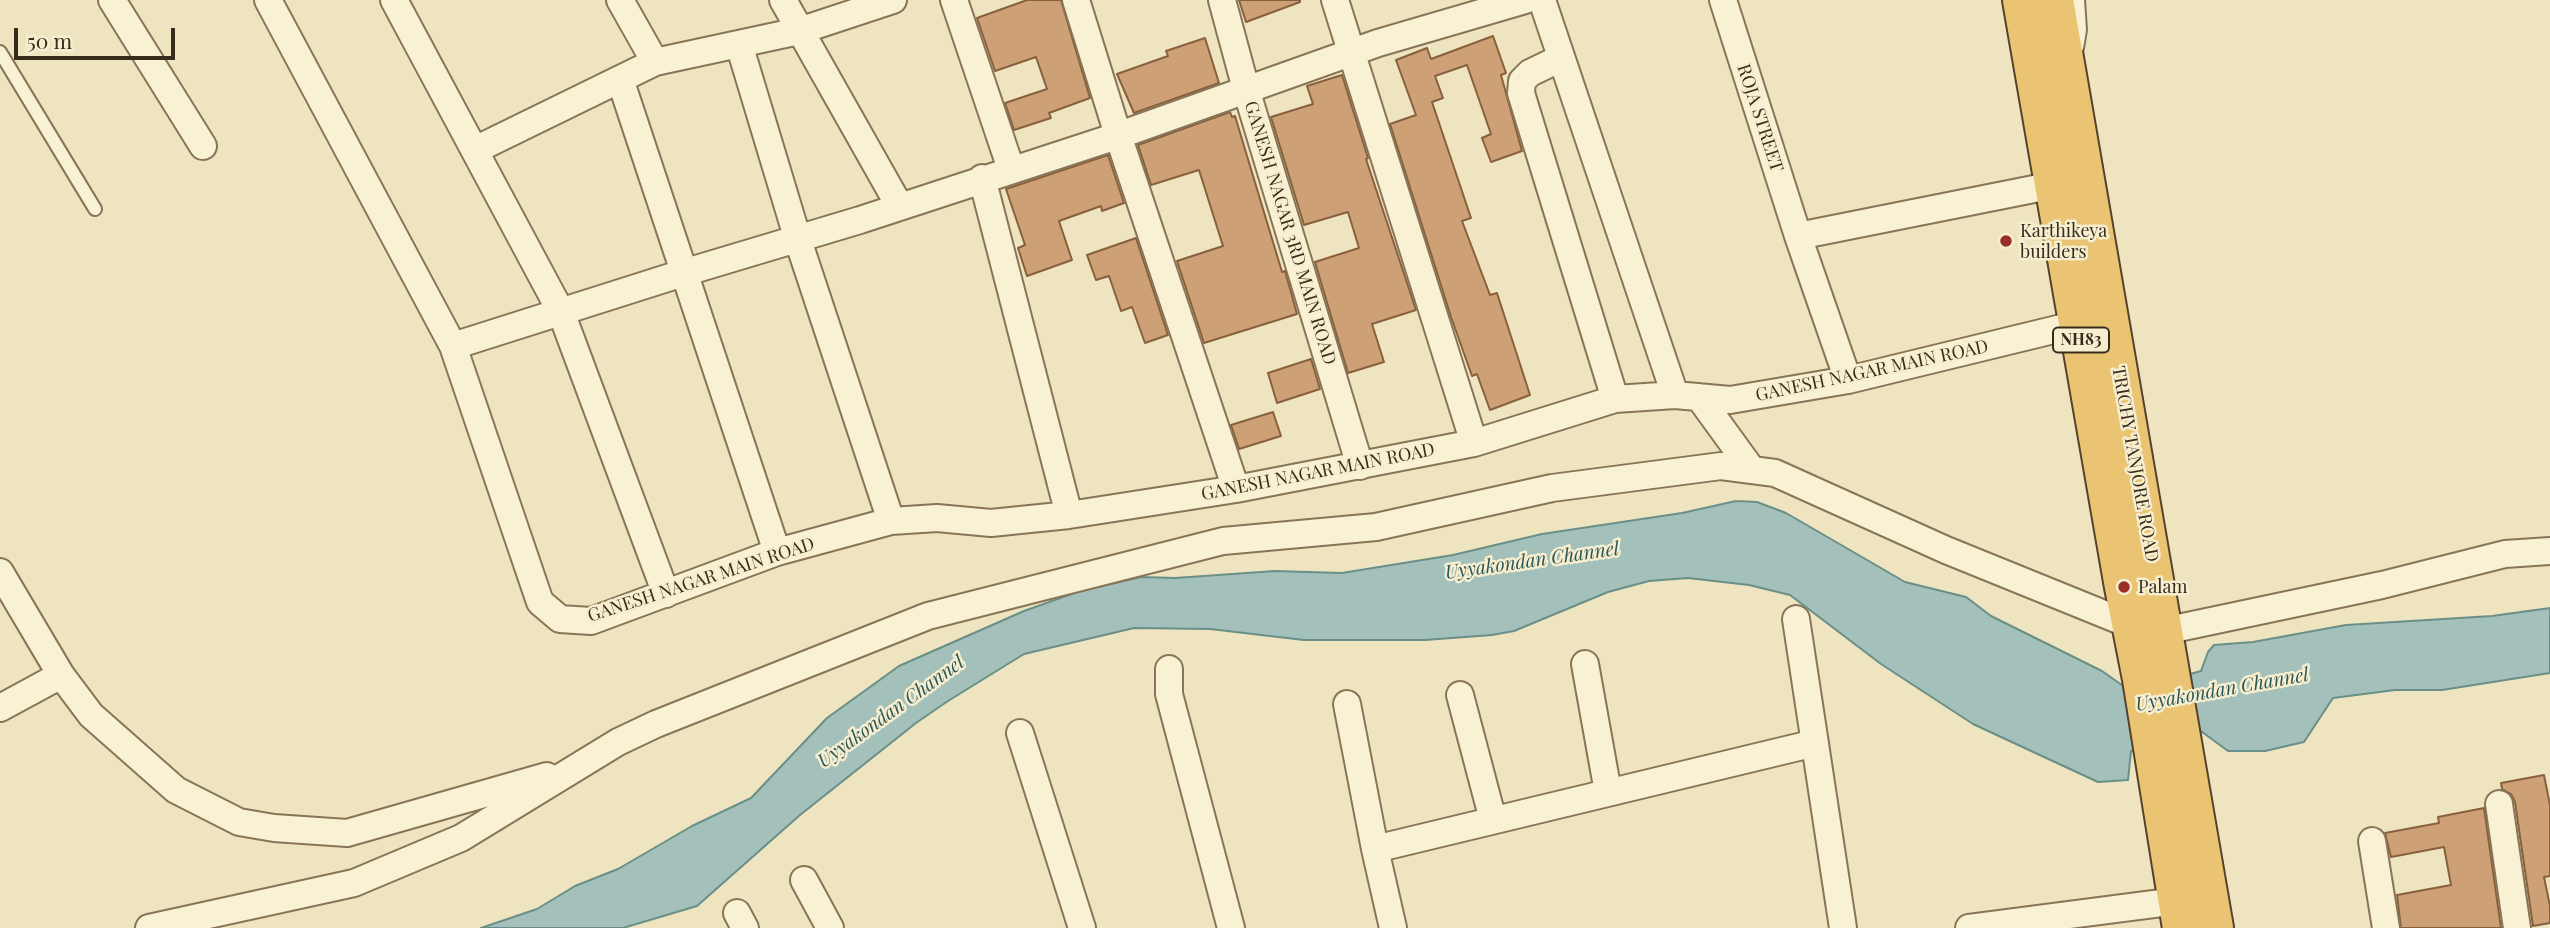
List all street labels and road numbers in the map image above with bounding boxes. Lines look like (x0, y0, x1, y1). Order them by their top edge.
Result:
street label: ROJA STREET (1732, 61, 1788, 175)
street label: GANESH NAGAR 3RD MAIN ROAD (1240, 99, 1340, 367)
road number: NH83 (2053, 328, 2109, 352)
street label: GANESH NAGAR MAIN ROAD (1754, 336, 1990, 406)
street label: TRICHY TANJORE ROAD (2107, 364, 2163, 564)
street label: GANESH NAGAR MAIN ROAD (1199, 439, 1437, 505)
street label: GANESH NAGAR MAIN ROAD (585, 533, 817, 627)

